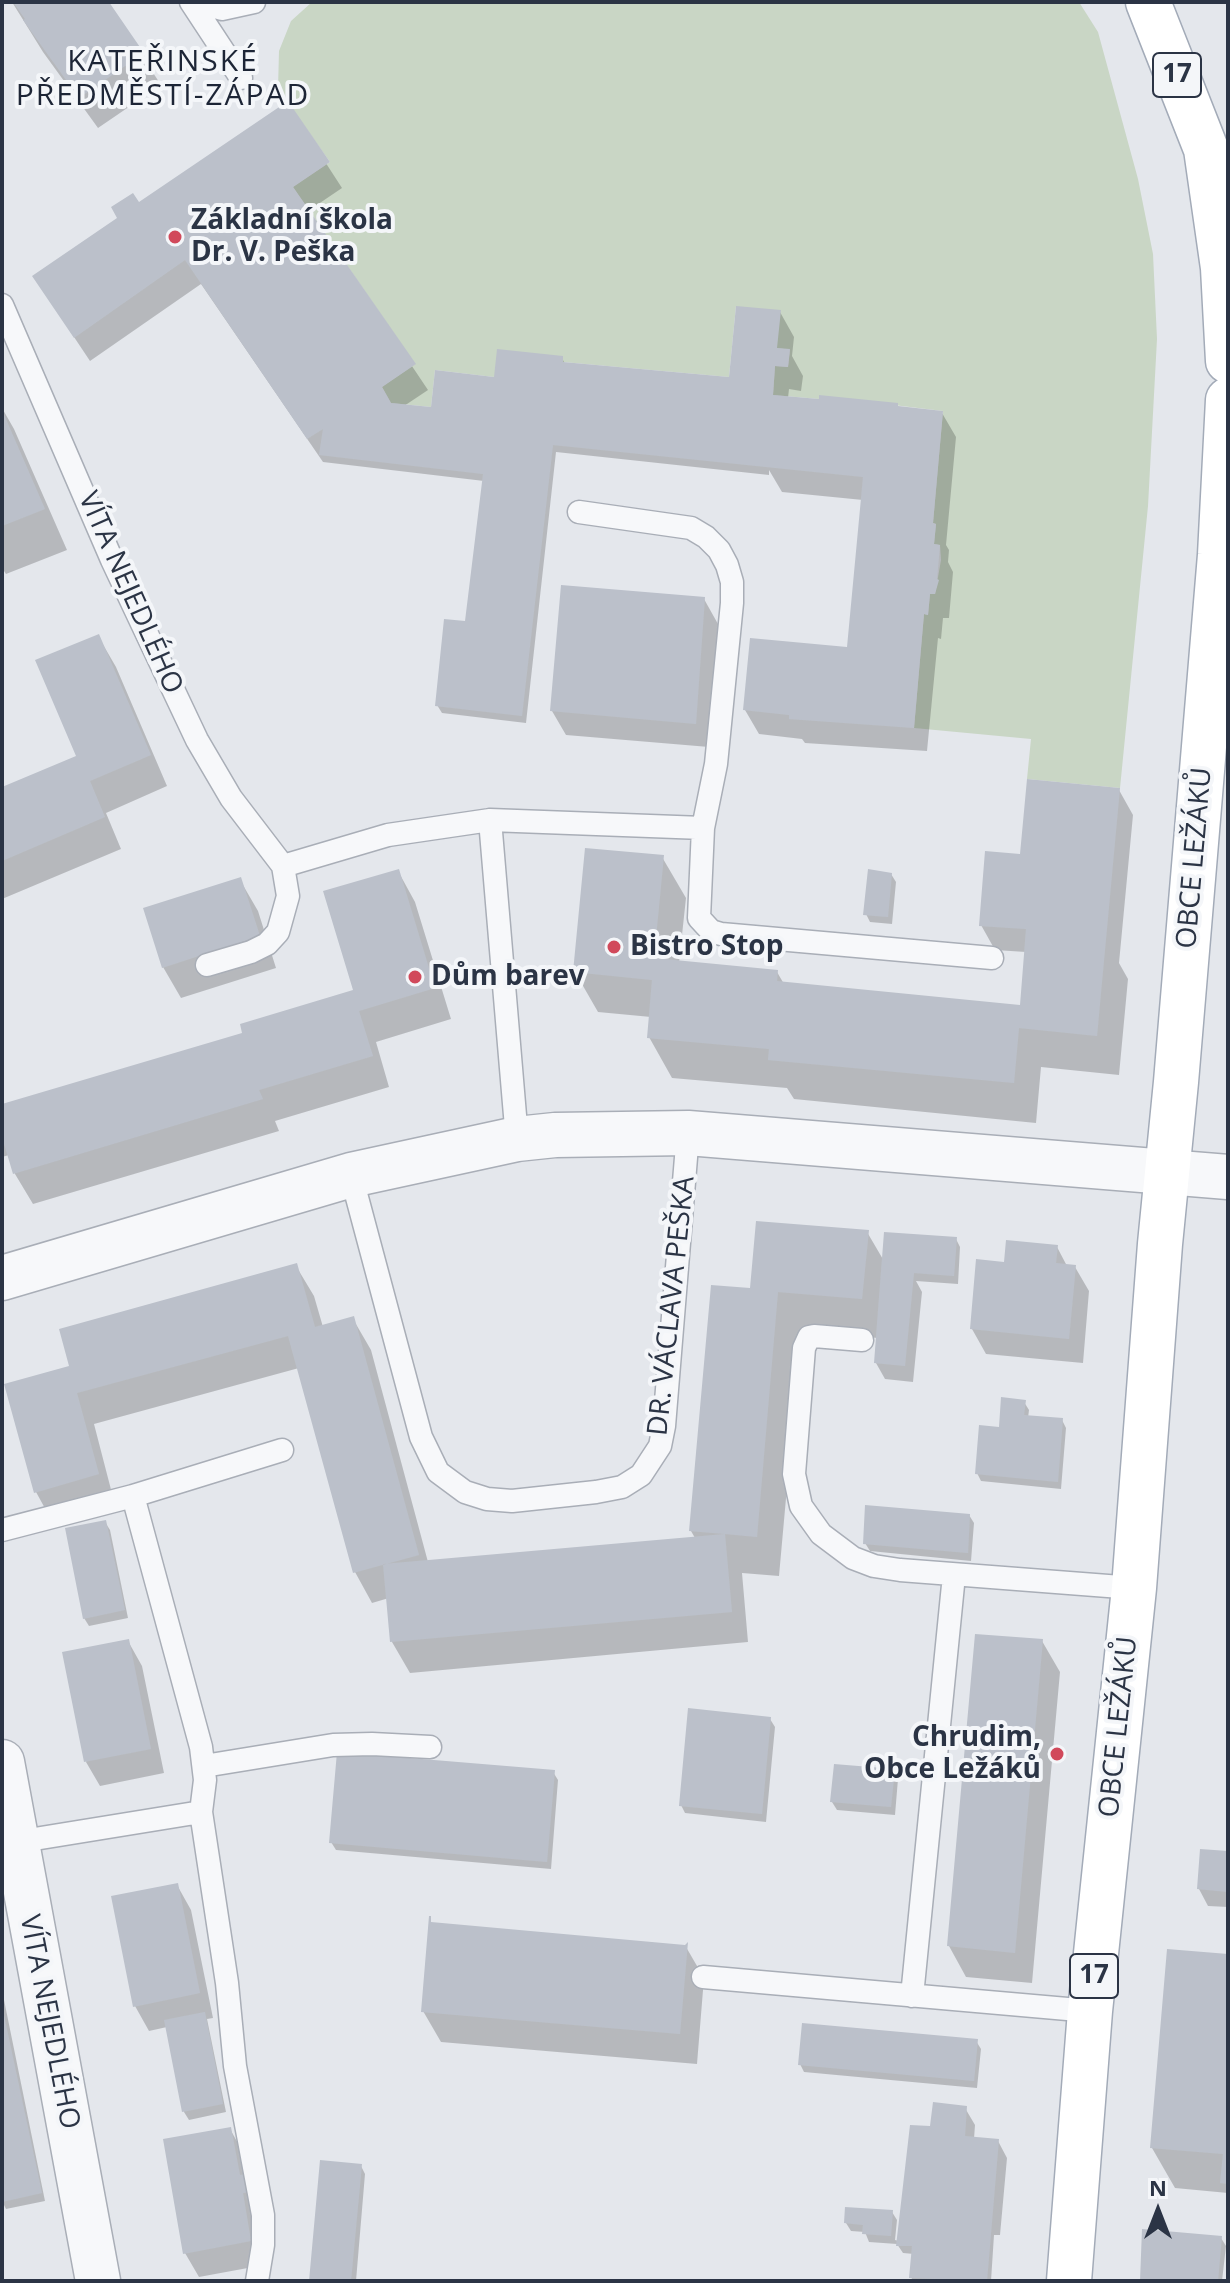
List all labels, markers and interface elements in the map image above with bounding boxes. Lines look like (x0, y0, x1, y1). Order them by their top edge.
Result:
district label: KATEŘINSKÉ PŘEDMĚSTÍ-ZÁPAD (16, 44, 310, 114)
road number: 17 (1153, 53, 1201, 97)
place label: Základní škola Dr. V. Peška (191, 204, 393, 270)
marker: Základní škola Dr. V. Peška (166, 228, 184, 246)
street label: VÍTA NEJEDLÉHO (70, 487, 190, 699)
street label: OBCE LEŽÁKŮ (1170, 766, 1220, 950)
place label: Bistro Stop (630, 930, 783, 964)
marker: Bistro Stop (605, 938, 623, 956)
place label: Dům barev (431, 960, 585, 994)
marker: Dům barev (406, 968, 424, 986)
street label: DR. VÁCLAVA PEŠKA (642, 1175, 702, 1437)
street label: OBCE LEŽÁKŮ (1093, 1635, 1145, 1819)
place label: Chrudim, Obce Ležáků (864, 1721, 1041, 1787)
marker: Chrudim, Obce Ležáků (1048, 1745, 1066, 1763)
street label: VÍTA NEJEDLÉHO (12, 1912, 86, 2132)
road number: 17 (1070, 1954, 1118, 1998)
north arrow (1118, 2171, 1198, 2251)
text: N (1149, 2172, 1167, 2202)

